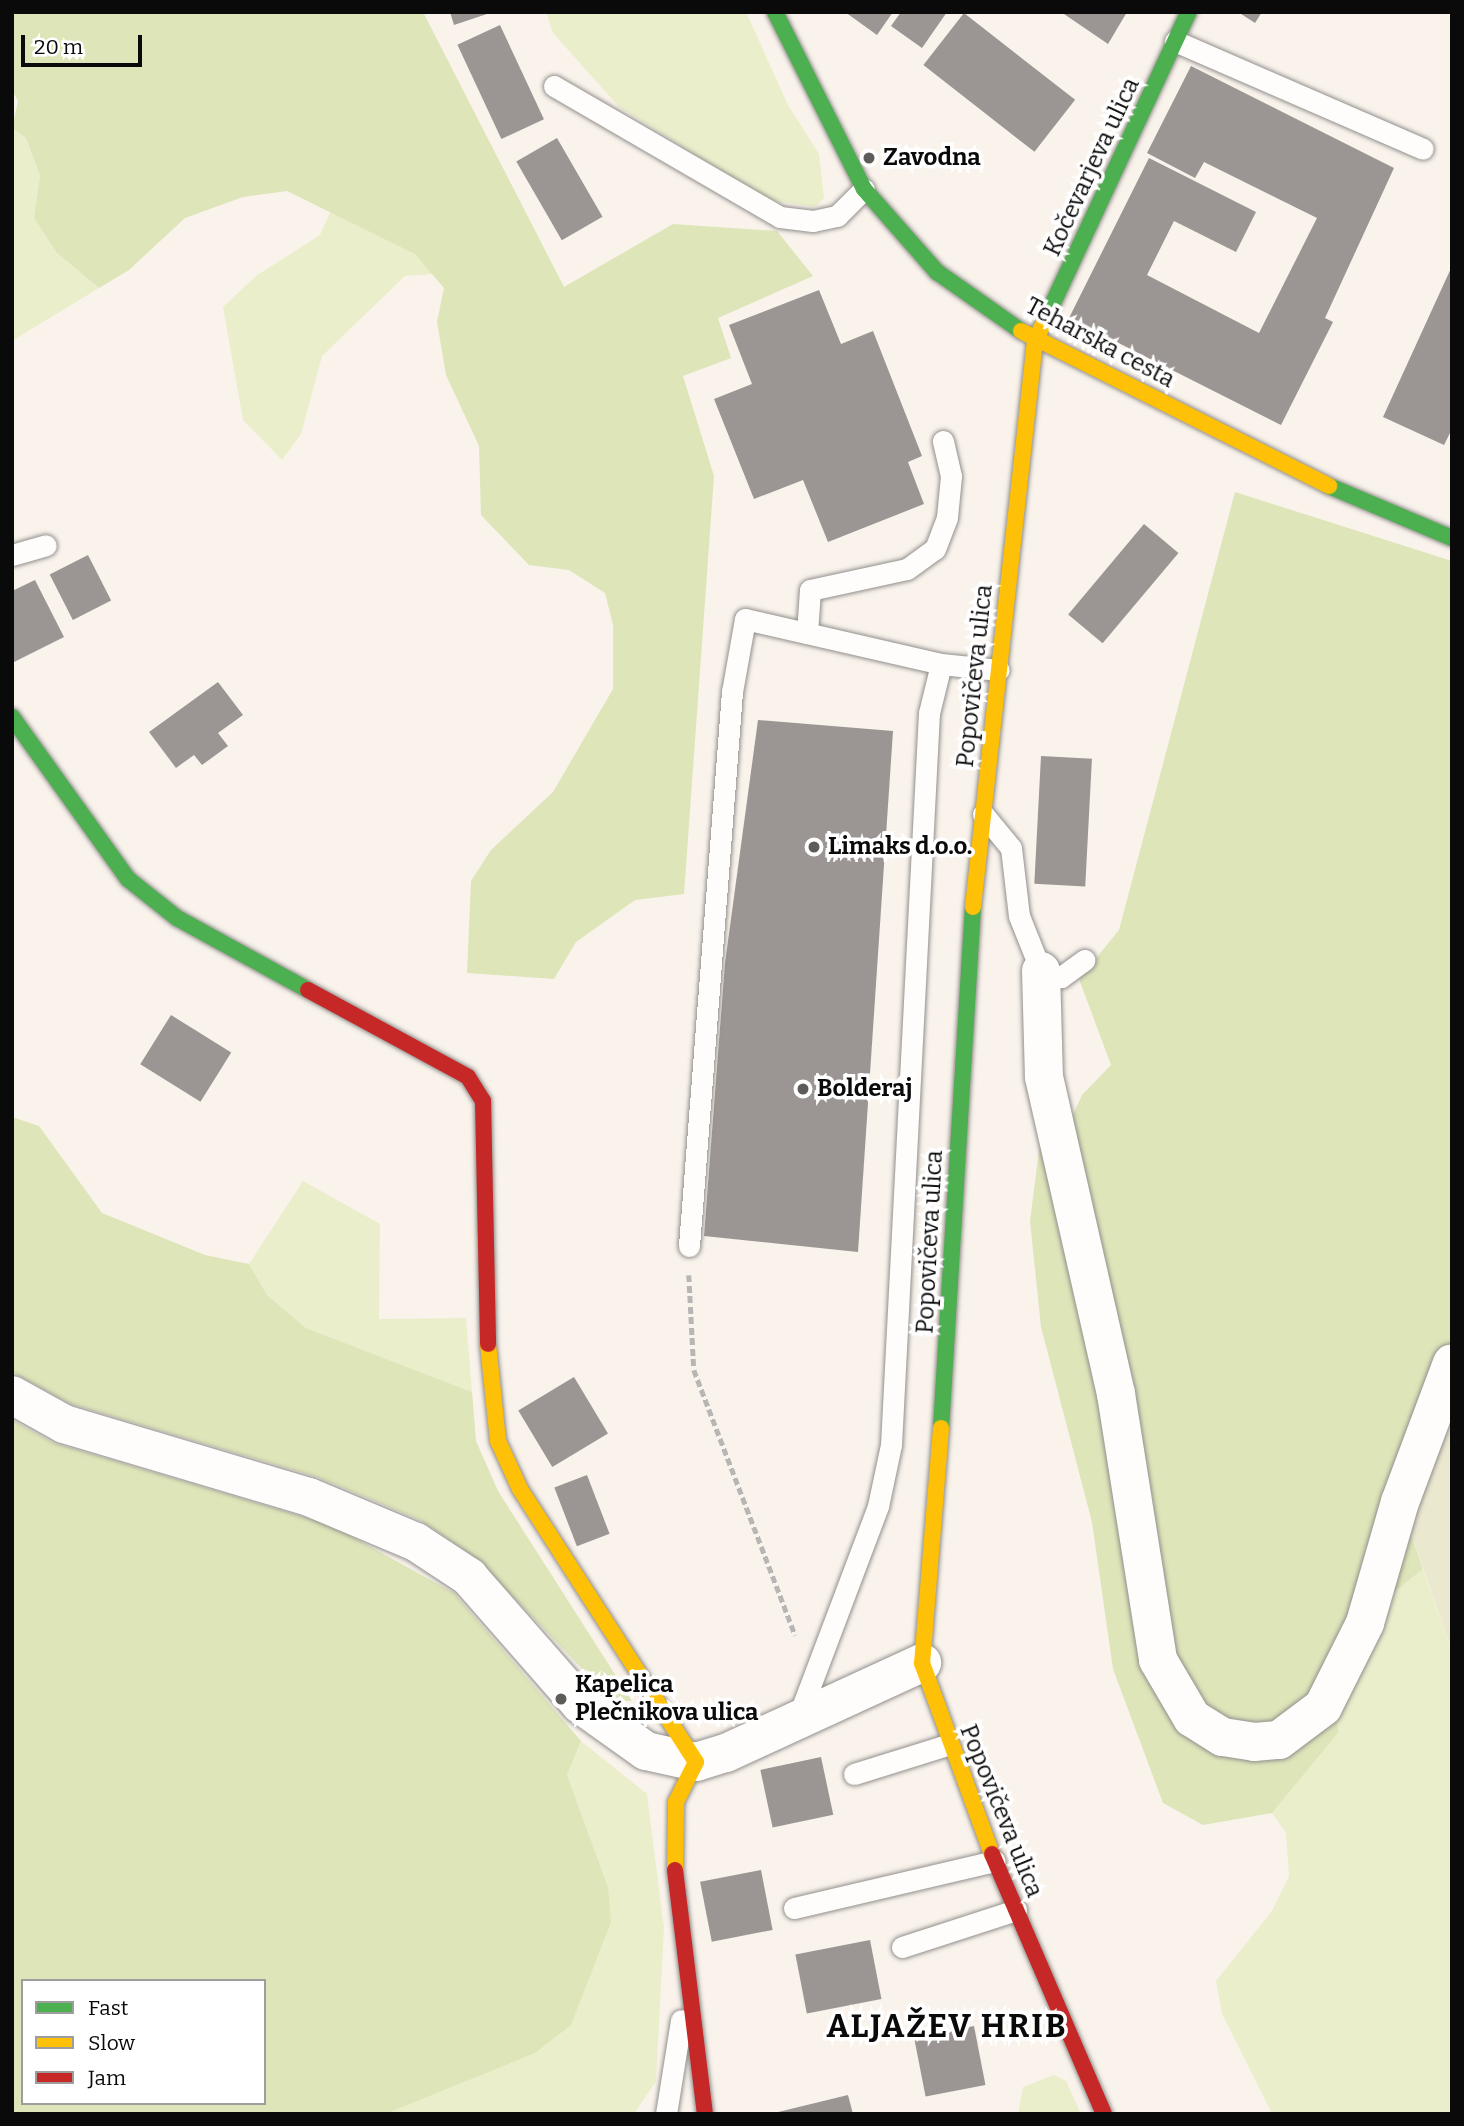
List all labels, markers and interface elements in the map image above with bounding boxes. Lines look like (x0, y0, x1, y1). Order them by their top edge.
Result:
scale bar (24, 21, 145, 65)
text: 20 m (34, 34, 83, 60)
street label: Kočevarjeva ulica (1038, 73, 1146, 261)
place label: Zavodna (883, 144, 981, 172)
marker: Zavodna (861, 150, 877, 166)
street label: Teharska cesta (1021, 292, 1179, 394)
street label: Popovičeva ulica (951, 583, 999, 769)
place label: Limaks d.o.o. (828, 833, 972, 861)
marker: Limaks d.o.o. (806, 839, 822, 855)
place label: Bolderaj (817, 1075, 912, 1103)
marker: Bolderaj (795, 1081, 811, 1097)
street label: Popovičeva ulica (911, 1150, 949, 1334)
place label: Kapelica Plečnikova ulica (575, 1671, 758, 1727)
marker: Kapelica Plečnikova ulica (553, 1691, 569, 1707)
street label: Popovičeva ulica (953, 1721, 1049, 1901)
legend (21, 1979, 266, 2105)
text: Fast (88, 1995, 128, 2021)
district label: ALJAŽEV HRIB (828, 2007, 1066, 2045)
text: Slow (88, 2030, 135, 2056)
text: Jam (88, 2065, 126, 2091)

